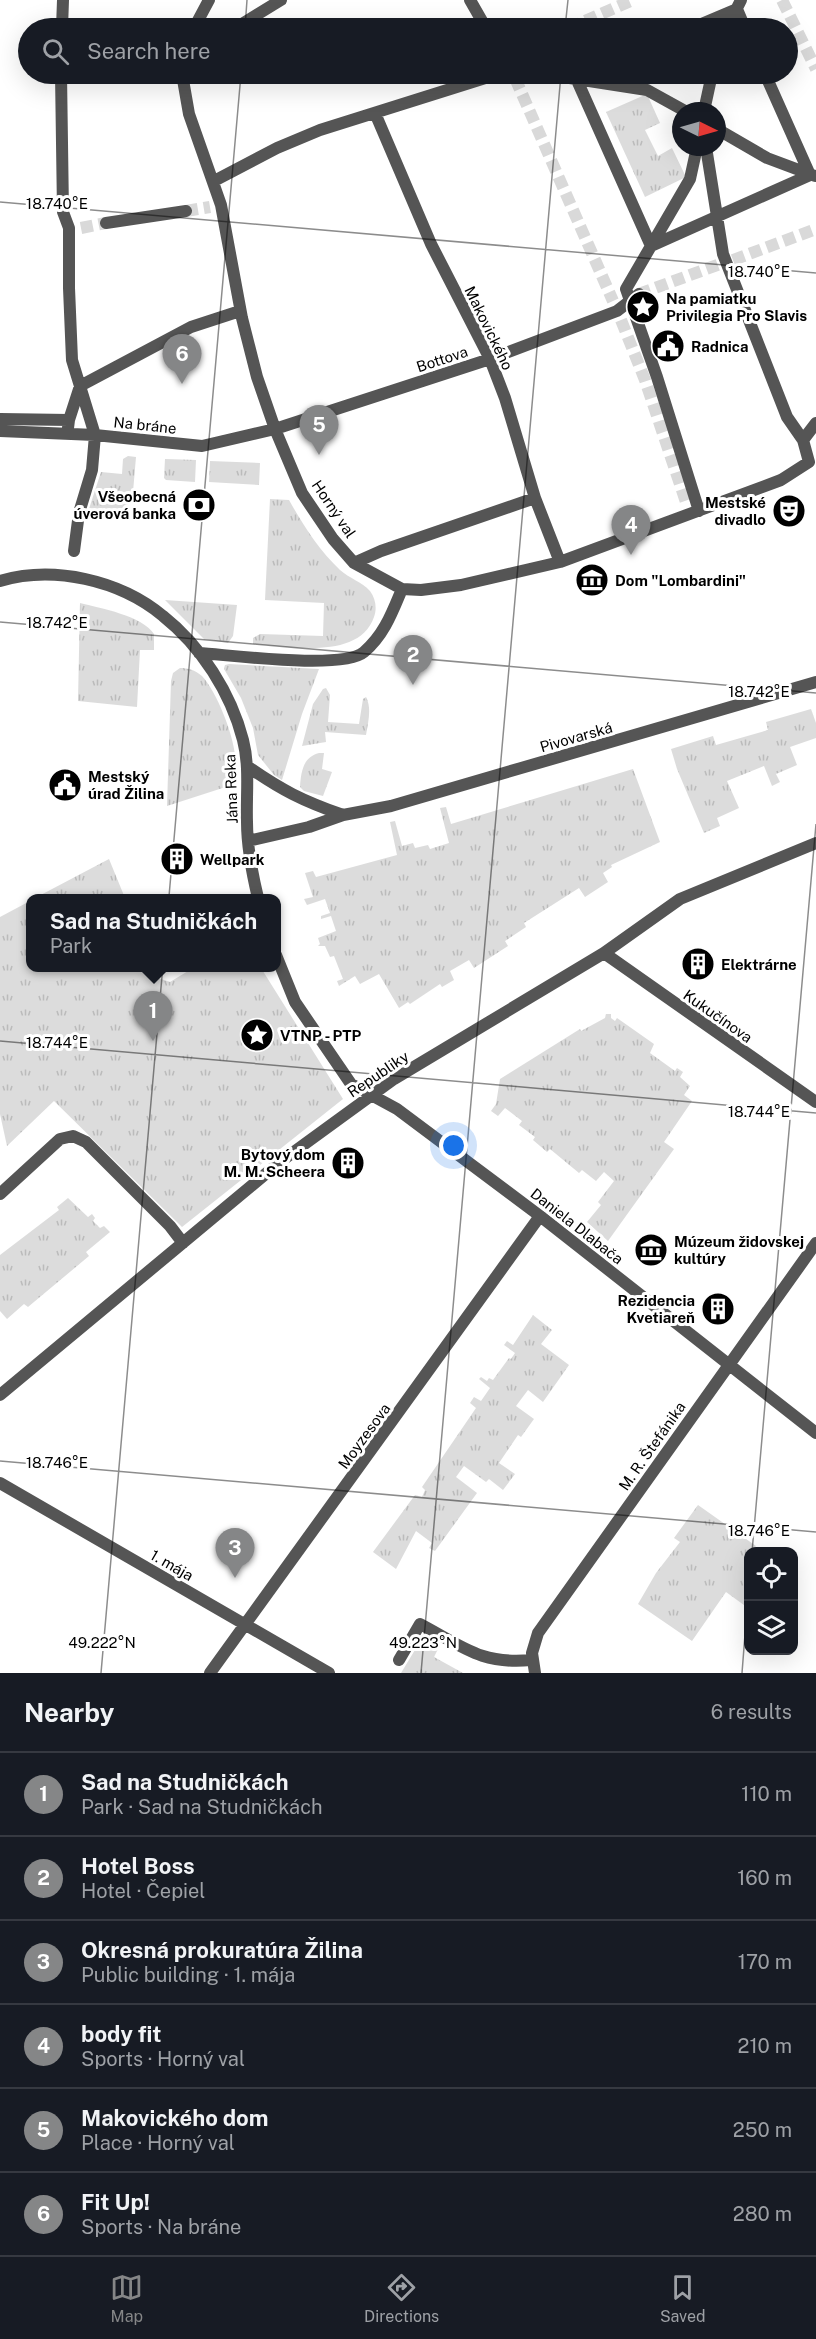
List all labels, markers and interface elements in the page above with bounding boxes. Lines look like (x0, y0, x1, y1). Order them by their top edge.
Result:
search box (18, 18, 798, 84)
icon: search (39, 35, 72, 68)
text: Search here (87, 38, 211, 64)
north arrow (672, 102, 726, 156)
text: 18.740°E (26, 195, 88, 212)
text: 18.740°E (728, 263, 790, 280)
street label: Makovického (461, 283, 517, 373)
place icon: Na pamiatku Privilegia Pro Slavis (625, 289, 661, 325)
place label: Na pamiatku Privilegia Pro Slavis (666, 290, 807, 324)
public building icon: Radnica (650, 328, 686, 364)
pin: 6 (162, 334, 201, 384)
place label: Radnica (691, 338, 749, 355)
street label: Bottova (414, 343, 470, 375)
pin: 5 (300, 406, 338, 455)
street label: Na bráne (113, 413, 177, 437)
street label: Horný val (309, 477, 359, 541)
bank icon: Všeobecná úverová banka (181, 487, 217, 523)
place label: Všeobecná úverová banka (73, 488, 176, 522)
theatre icon: Mestské divadlo (771, 493, 807, 529)
place label: Mestské divadlo (705, 494, 766, 528)
pin: 4 (612, 506, 650, 555)
museum icon: Dom "Lombardini" (574, 562, 610, 598)
place label: Dom "Lombardini" (615, 572, 746, 589)
text: 18.742°E (26, 614, 88, 631)
pin: 2 (394, 636, 432, 685)
text: 18.742°E (728, 683, 790, 700)
street label: Pivovarská (538, 719, 614, 755)
street label: Jána Reka (221, 754, 241, 824)
public building icon: Mestský úrad Žilina (47, 767, 83, 803)
place label: Mestský úrad Žilina (88, 768, 164, 802)
building icon: Wellpark (159, 841, 195, 877)
place label: Wellpark (200, 851, 265, 868)
popup (26, 894, 281, 972)
text: Sad na Studničkách (50, 908, 257, 934)
text: Park (50, 934, 92, 958)
building icon: Elektrárne (680, 946, 716, 982)
place label: Elektrárne (721, 956, 797, 973)
street label: Kukučínova (680, 986, 756, 1046)
pin: 1 (134, 992, 172, 1041)
place icon: VTNP - PTP (239, 1017, 275, 1053)
place label: VTNP - PTP (280, 1027, 362, 1044)
text: 18.744°E (26, 1034, 88, 1051)
street label: Republiky (344, 1047, 412, 1101)
text: 18.744°E (728, 1103, 790, 1120)
your location (439, 1131, 468, 1160)
building icon: Bytový dom M. M. Scheera (330, 1145, 366, 1181)
place label: Bytový dom M. M. Scheera (224, 1146, 325, 1180)
street label: Daniela Dlabača (527, 1185, 627, 1267)
museum icon: Múzeum židovskej kultúry (633, 1232, 669, 1268)
place label: Múzeum židovskej kultúry (674, 1233, 804, 1267)
building icon: Rezidencia Kvetiareň (700, 1291, 736, 1327)
place label: Rezidencia Kvetiareň (618, 1292, 695, 1326)
street label: M. R. Štefánika (615, 1398, 689, 1494)
street label: Moyzesova (335, 1400, 393, 1472)
text: 18.746°E (26, 1454, 88, 1471)
text: 18.746°E (728, 1522, 790, 1539)
pin: 3 (216, 1528, 254, 1578)
street label: 1. mája (148, 1546, 196, 1584)
map controls (744, 1547, 798, 1655)
button: locate (744, 1547, 798, 1601)
button: layers (744, 1601, 798, 1655)
text: 49.222°N (68, 1634, 136, 1651)
text: 49.223°N (389, 1634, 457, 1651)
text: Nearby (24, 1697, 114, 1728)
text: 6 results (711, 1700, 792, 1724)
text: Sad na Studničkách (81, 1769, 289, 1795)
text: 1 (39, 1782, 48, 1806)
text: 110 m (741, 1782, 792, 1806)
text: Park · Sad na Studničkách (81, 1795, 322, 1819)
text: Hotel Boss (81, 1853, 195, 1879)
text: 2 (37, 1866, 50, 1890)
text: 160 m (737, 1866, 792, 1890)
text: Hotel · Čepiel (81, 1879, 205, 1903)
text: Okresná prokuratúra Žilina (81, 1937, 363, 1963)
text: 3 (37, 1950, 50, 1974)
text: 170 m (738, 1950, 792, 1974)
text: Public building · 1. mája (81, 1963, 295, 1987)
text: body fit (81, 2021, 161, 2047)
text: 4 (37, 2034, 50, 2058)
text: 210 m (738, 2034, 792, 2058)
text: Sports · Horný val (81, 2047, 245, 2071)
text: Makovického dom (81, 2105, 268, 2131)
text: 5 (37, 2118, 50, 2142)
text: 250 m (733, 2118, 792, 2142)
text: Place · Horný val (81, 2131, 235, 2155)
text: Fit Up! (81, 2189, 150, 2215)
text: 6 (37, 2202, 50, 2226)
text: 280 m (733, 2202, 792, 2226)
text: Sports · Na bráne (81, 2215, 241, 2239)
tab: Map (110, 2271, 143, 2326)
tab: Directions (364, 2271, 439, 2326)
tab: Saved (660, 2271, 706, 2326)

